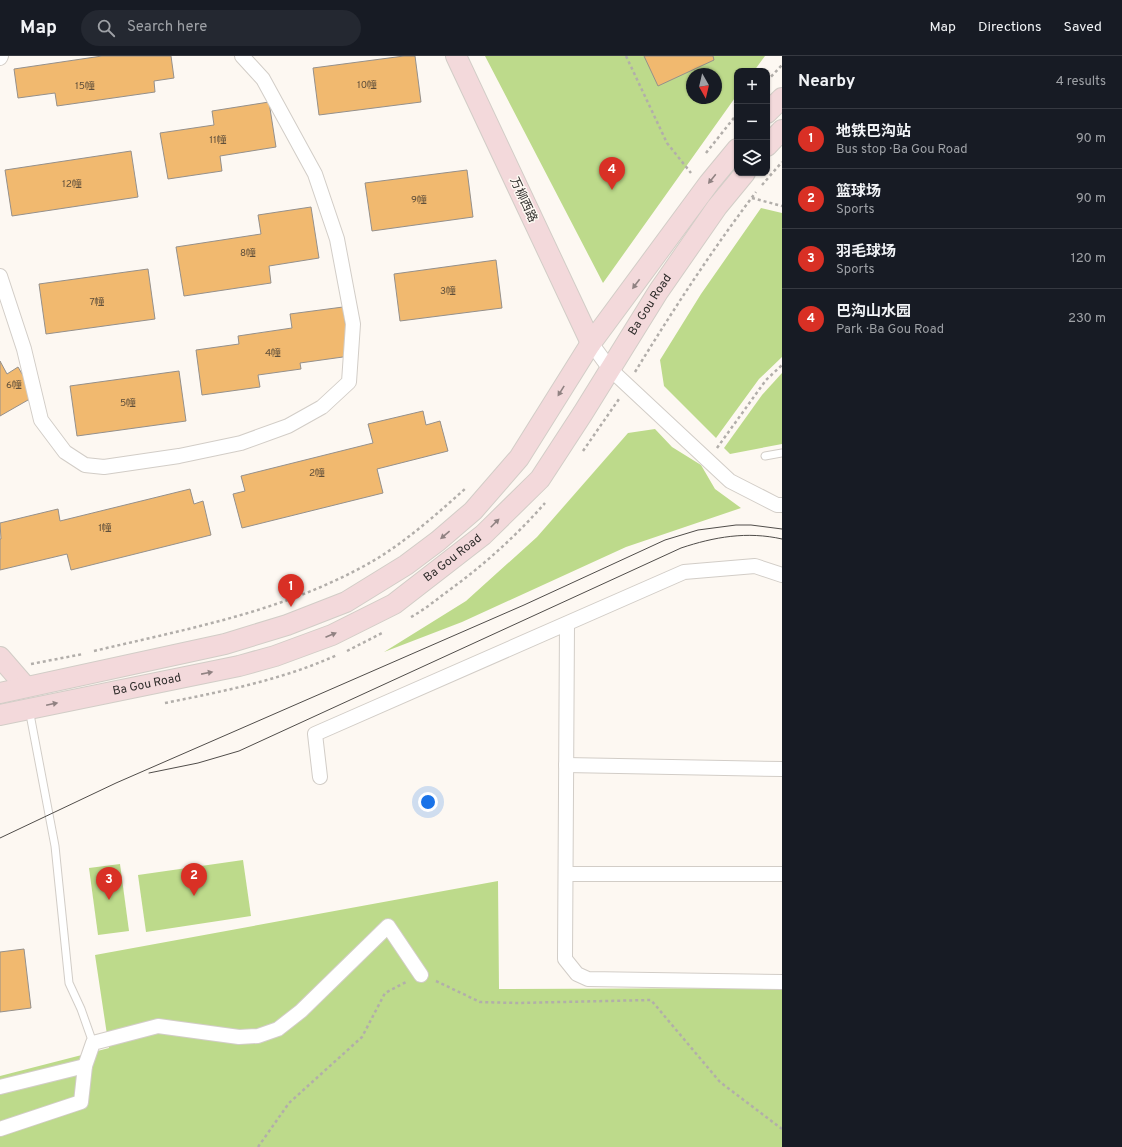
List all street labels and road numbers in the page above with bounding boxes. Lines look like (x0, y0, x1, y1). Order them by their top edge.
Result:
street label: 万柳西路 (506, 175, 540, 225)
street label: Ba Gou Road (625, 271, 676, 339)
street label: Ba Gou Road (421, 531, 485, 586)
street label: Ba Gou Road (111, 670, 183, 700)

